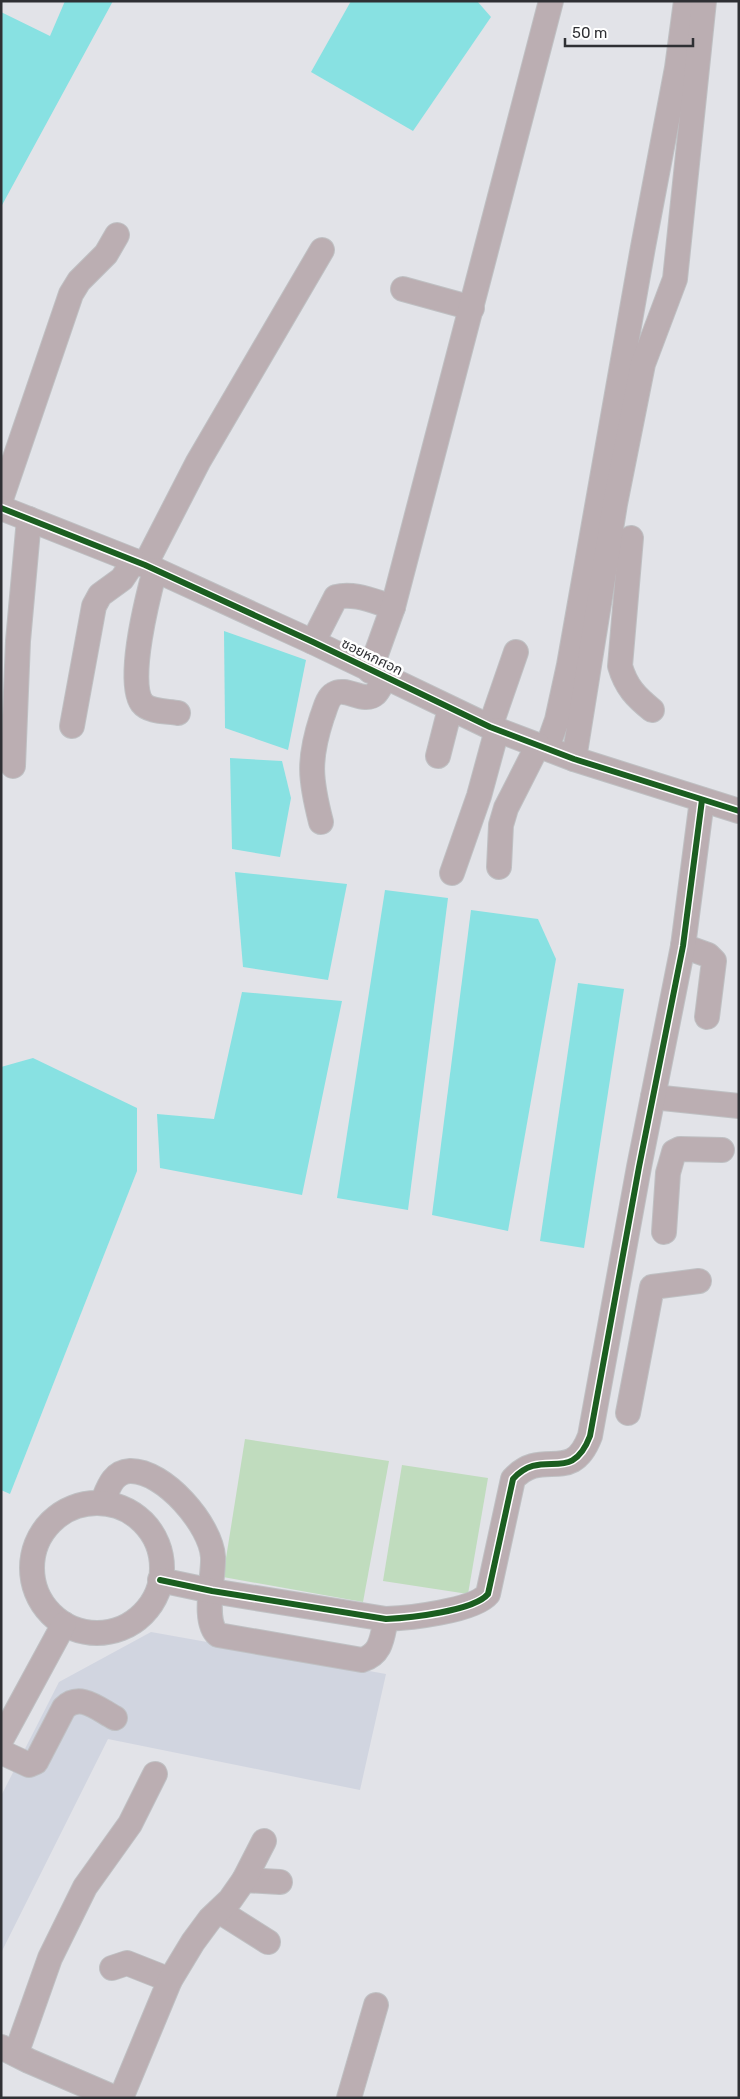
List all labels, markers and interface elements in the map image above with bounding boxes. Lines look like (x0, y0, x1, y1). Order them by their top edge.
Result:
scale bar (565, 15, 692, 47)
text: 50 m (572, 24, 607, 42)
street label: ซอยหกศอก (339, 635, 405, 679)

